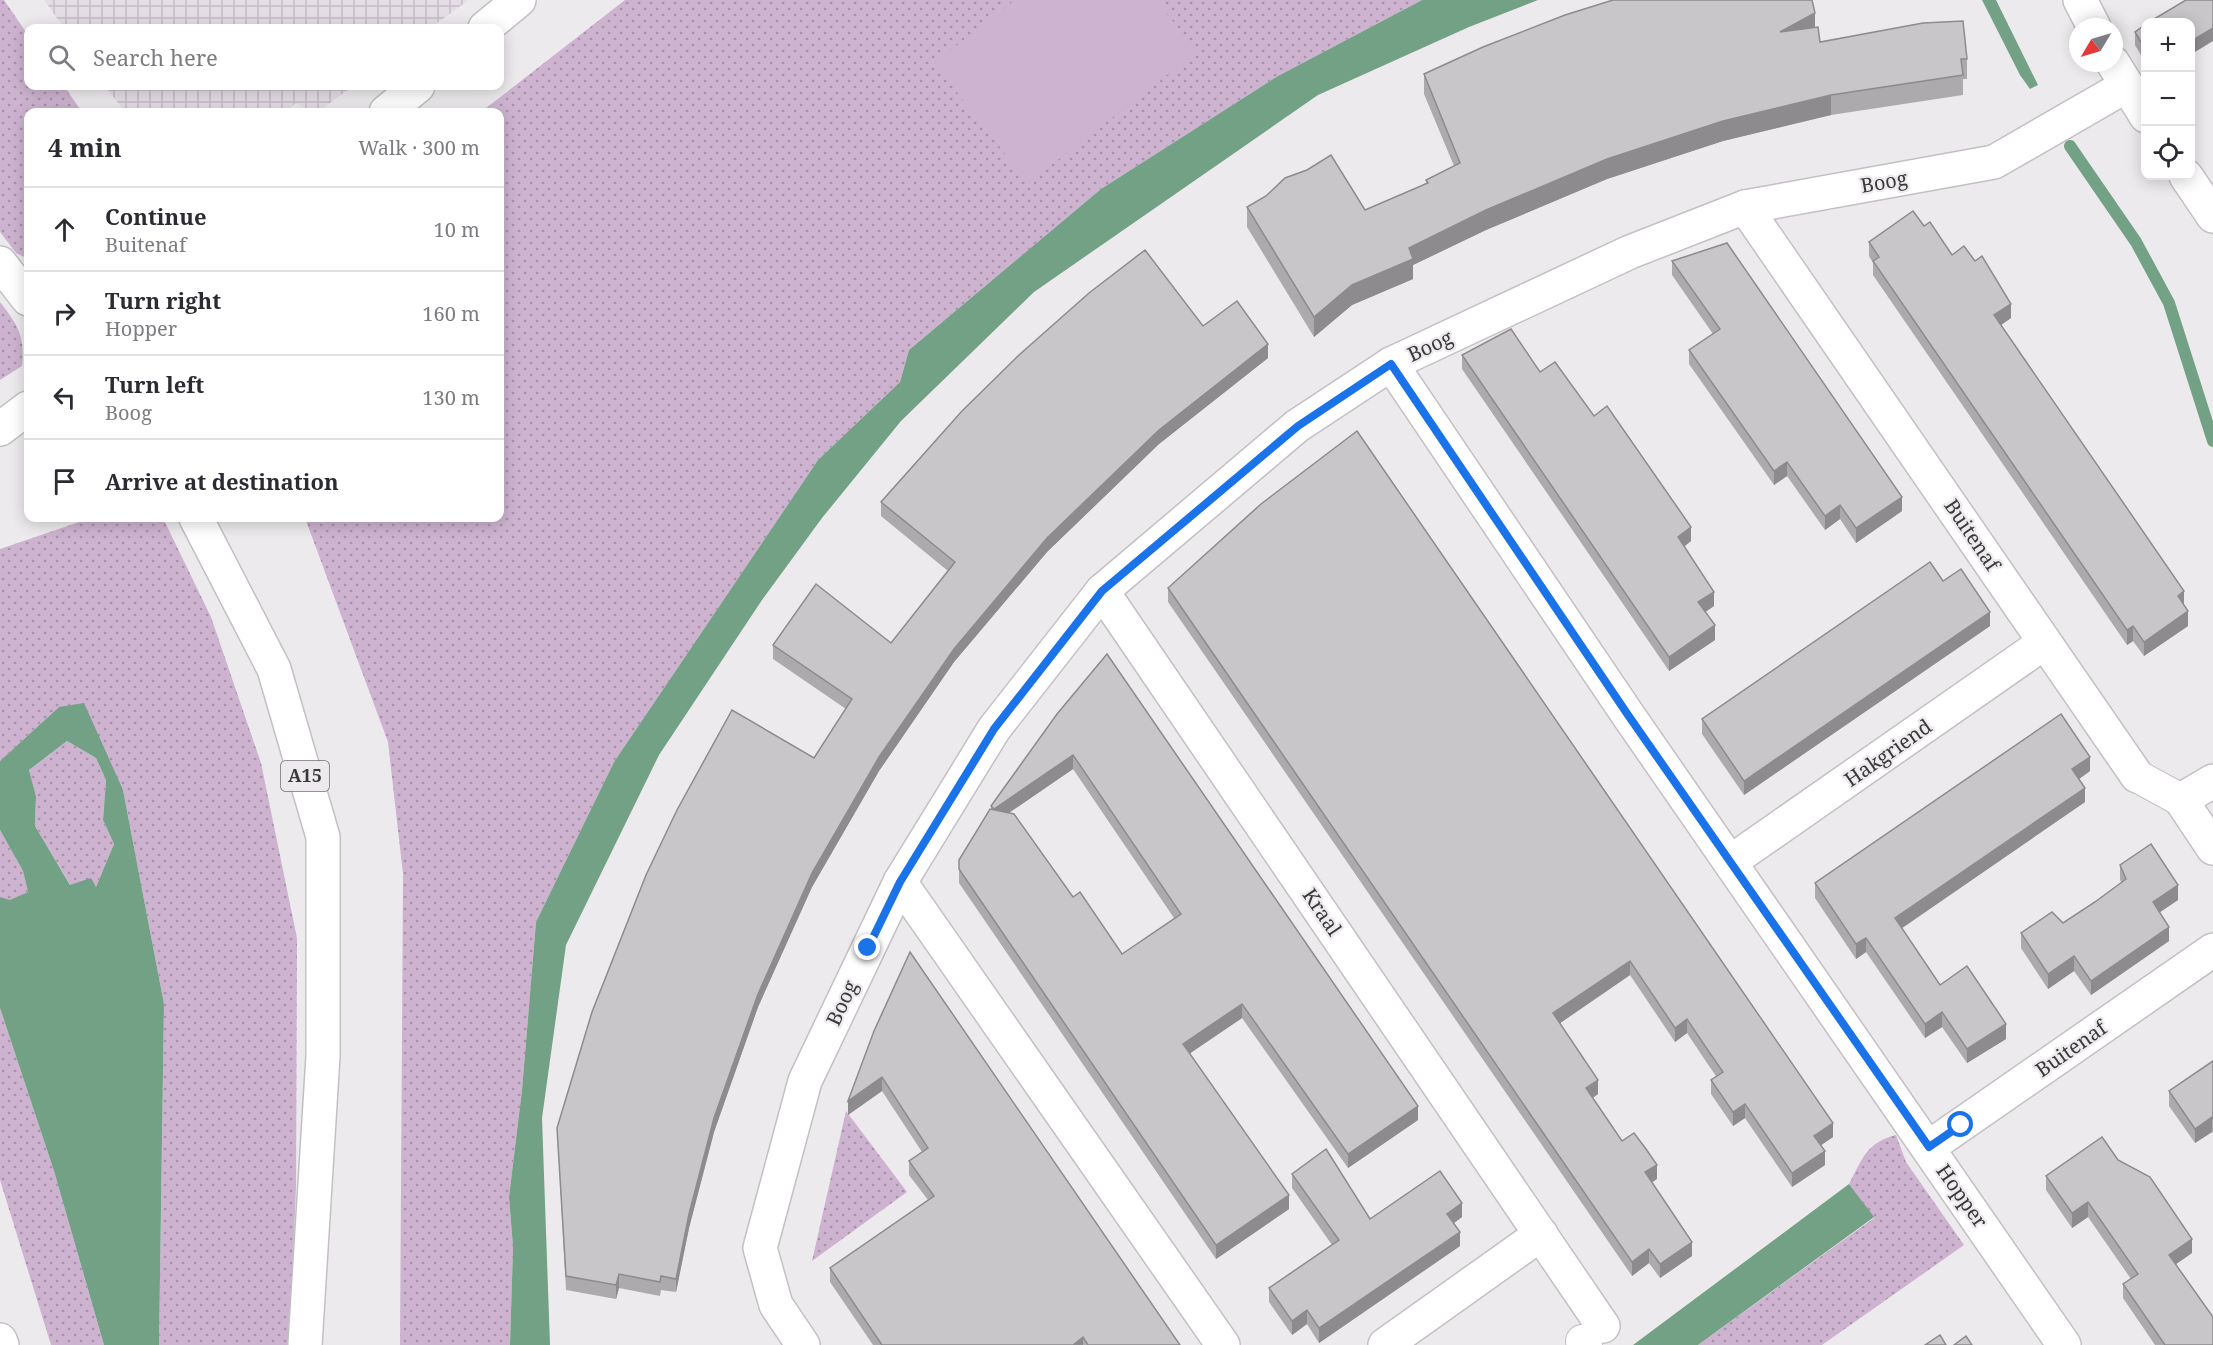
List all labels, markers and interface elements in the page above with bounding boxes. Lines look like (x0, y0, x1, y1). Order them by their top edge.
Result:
north arrow (2069, 18, 2123, 72)
map controls (2141, 18, 2195, 180)
button: + (2141, 18, 2195, 72)
search box (24, 24, 504, 90)
icon: search (45, 41, 78, 74)
text: Search here (93, 42, 218, 72)
button: − (2141, 72, 2195, 126)
button: locate (2141, 126, 2195, 180)
text: 4 min (48, 129, 122, 165)
text: Walk · 300 m (358, 134, 480, 161)
street label: Boog (1858, 164, 1910, 199)
text: Continue (105, 201, 207, 231)
icon: ahead (48, 213, 81, 246)
text: 10 m (434, 216, 480, 243)
text: Buitenaf (105, 231, 186, 258)
text: Turn right (105, 285, 221, 315)
icon: right (48, 297, 81, 330)
text: 160 m (422, 300, 480, 327)
text: Hopper (105, 315, 177, 342)
street label: Boog (1403, 323, 1457, 368)
text: Turn left (105, 369, 204, 399)
icon: left (48, 381, 81, 414)
text: 130 m (422, 384, 480, 411)
text: Boog (105, 399, 152, 426)
icon: arrive (48, 465, 81, 498)
text: Arrive at destination (105, 466, 339, 496)
street label: Buitenaf (1938, 493, 2007, 577)
street label: Hakgriend (1839, 713, 1937, 793)
road number: A15 (281, 761, 329, 791)
street label: Kraal (1297, 883, 1348, 941)
route end (854, 934, 880, 960)
street label: Boog (819, 976, 864, 1030)
street label: Buitenaf (2030, 1013, 2113, 1083)
route start (1947, 1111, 1973, 1137)
street label: Hopper (1931, 1158, 1994, 1233)

